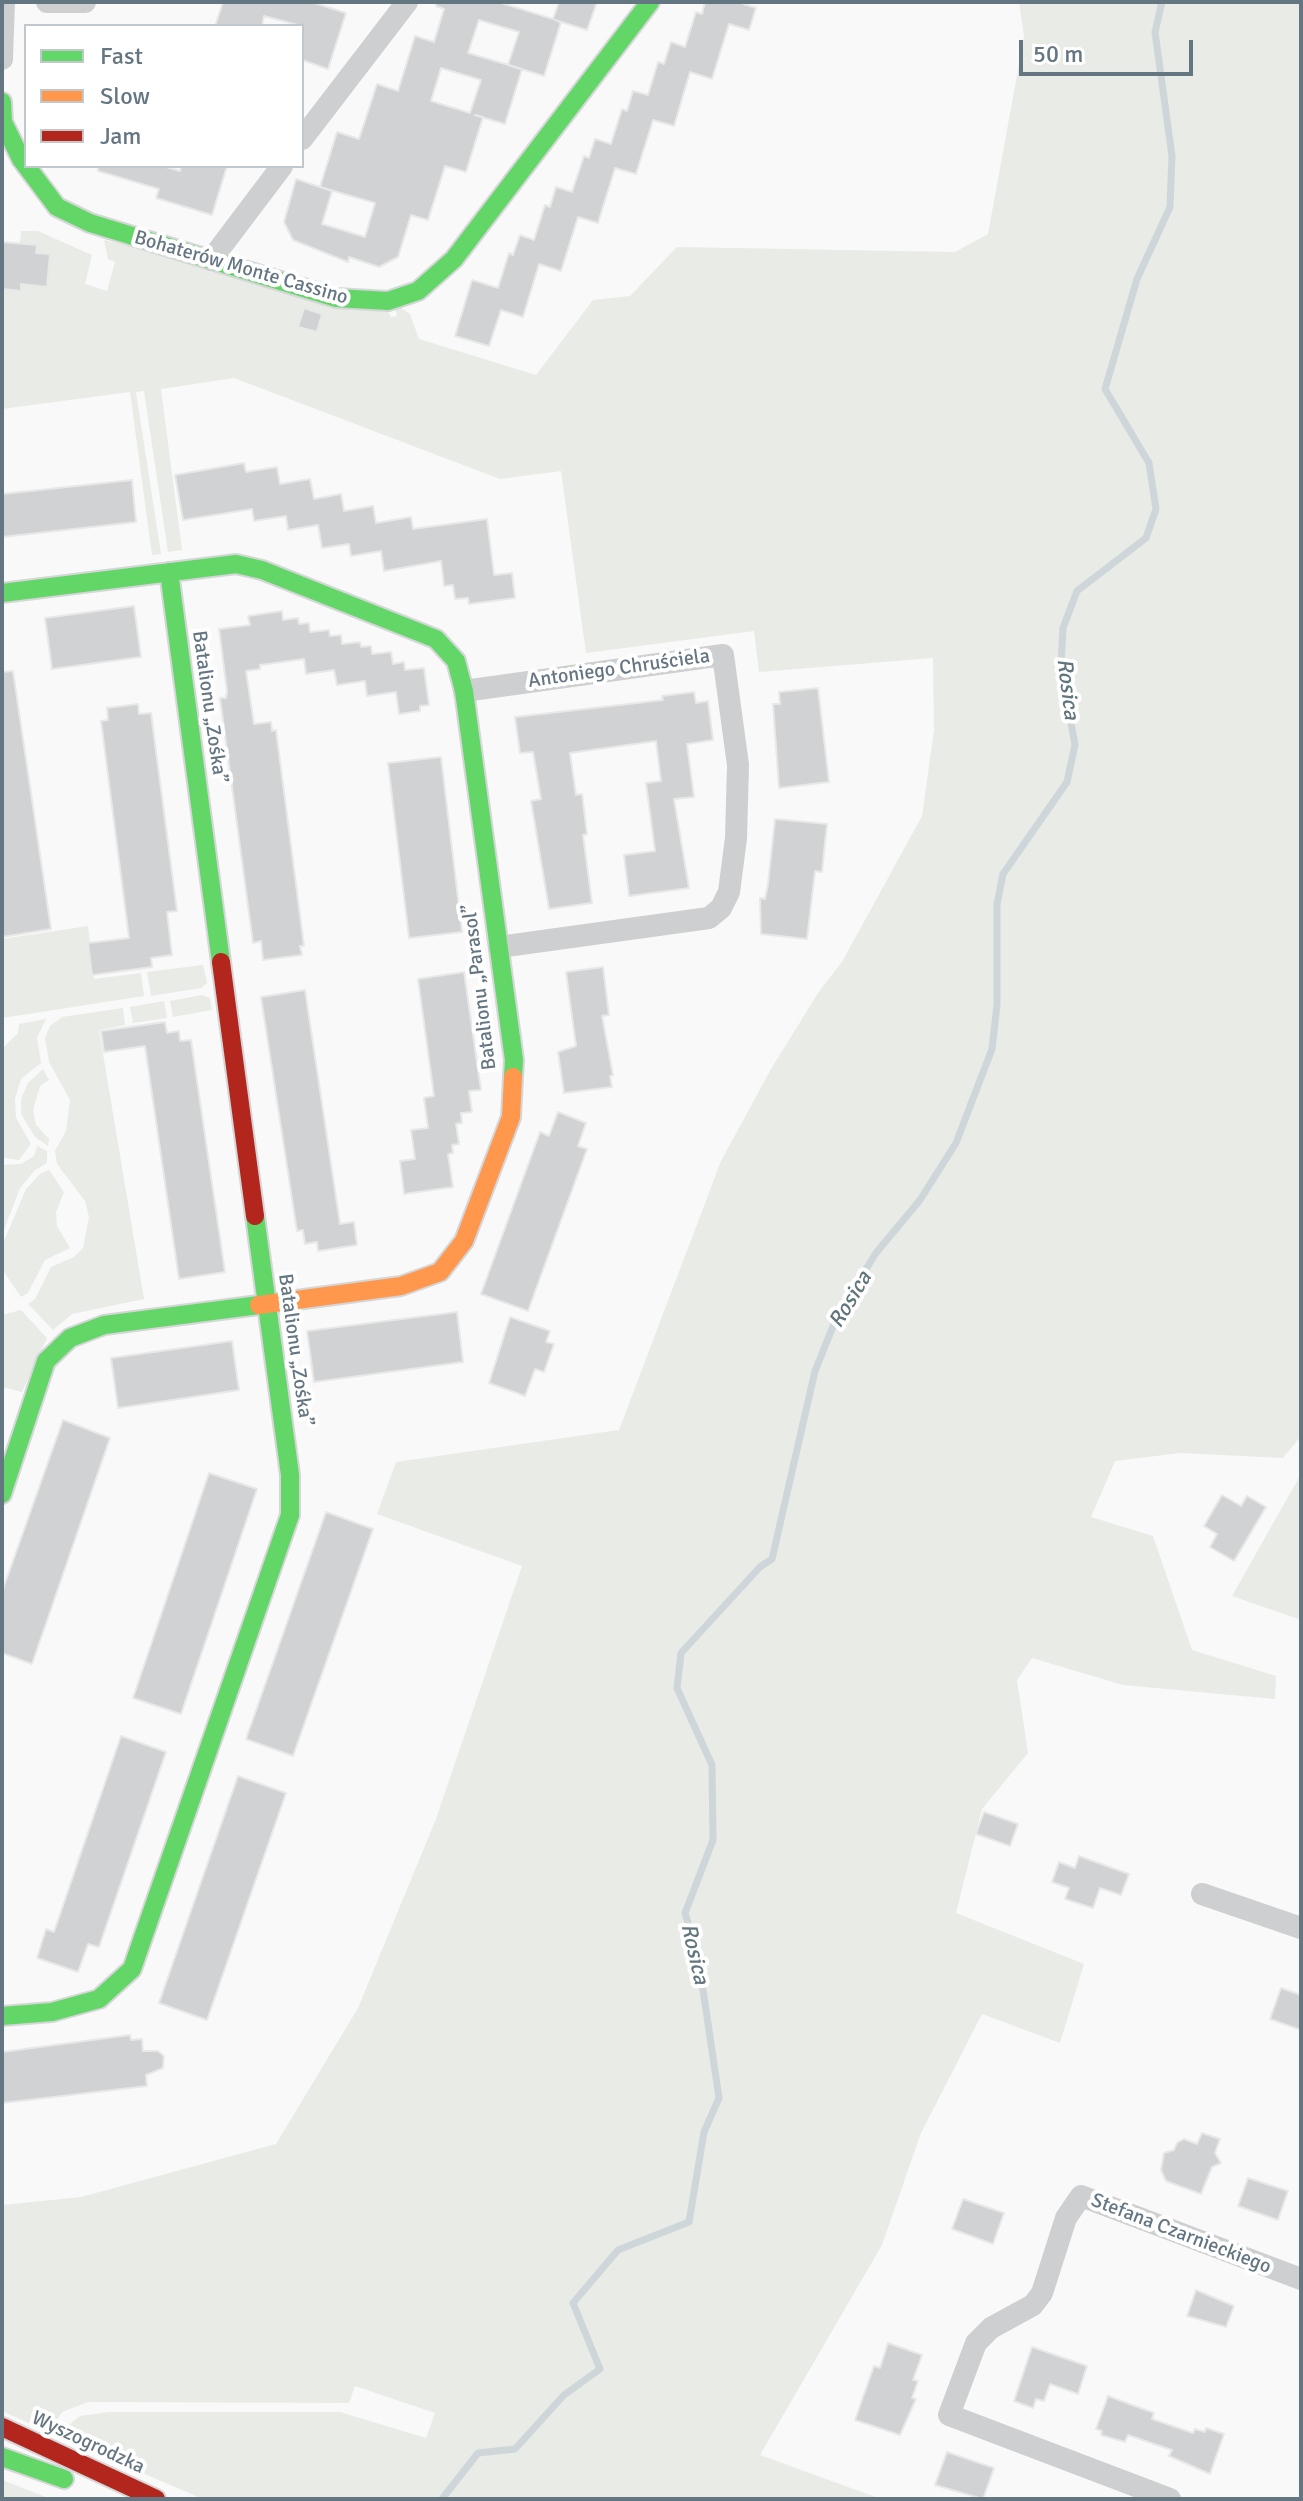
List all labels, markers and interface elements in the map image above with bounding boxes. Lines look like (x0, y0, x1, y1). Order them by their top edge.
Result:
legend (24, 24, 304, 168)
scale bar (1023, 24, 1197, 74)
text: 50 m (1033, 39, 1083, 69)
text: Fast (100, 41, 143, 71)
text: Slow (100, 81, 150, 111)
text: Jam (100, 121, 141, 151)
street label: Bohaterów Monte Cassino (131, 226, 351, 310)
street label: Batalionu „Zośka” (186, 629, 232, 785)
street label: Antoniego Chruściela (527, 644, 711, 694)
water label: Rosica (1050, 657, 1084, 721)
street label: Batalionu „Parasol” (458, 903, 502, 1071)
water label: Rosica (824, 1267, 878, 1333)
street label: Batalionu „Zośka” (272, 1272, 318, 1428)
water label: Rosica (674, 1921, 714, 1987)
street label: Stefana Czarnieckiego (1088, 2189, 1274, 2279)
street label: Wyszogrodzka (28, 2406, 148, 2480)

